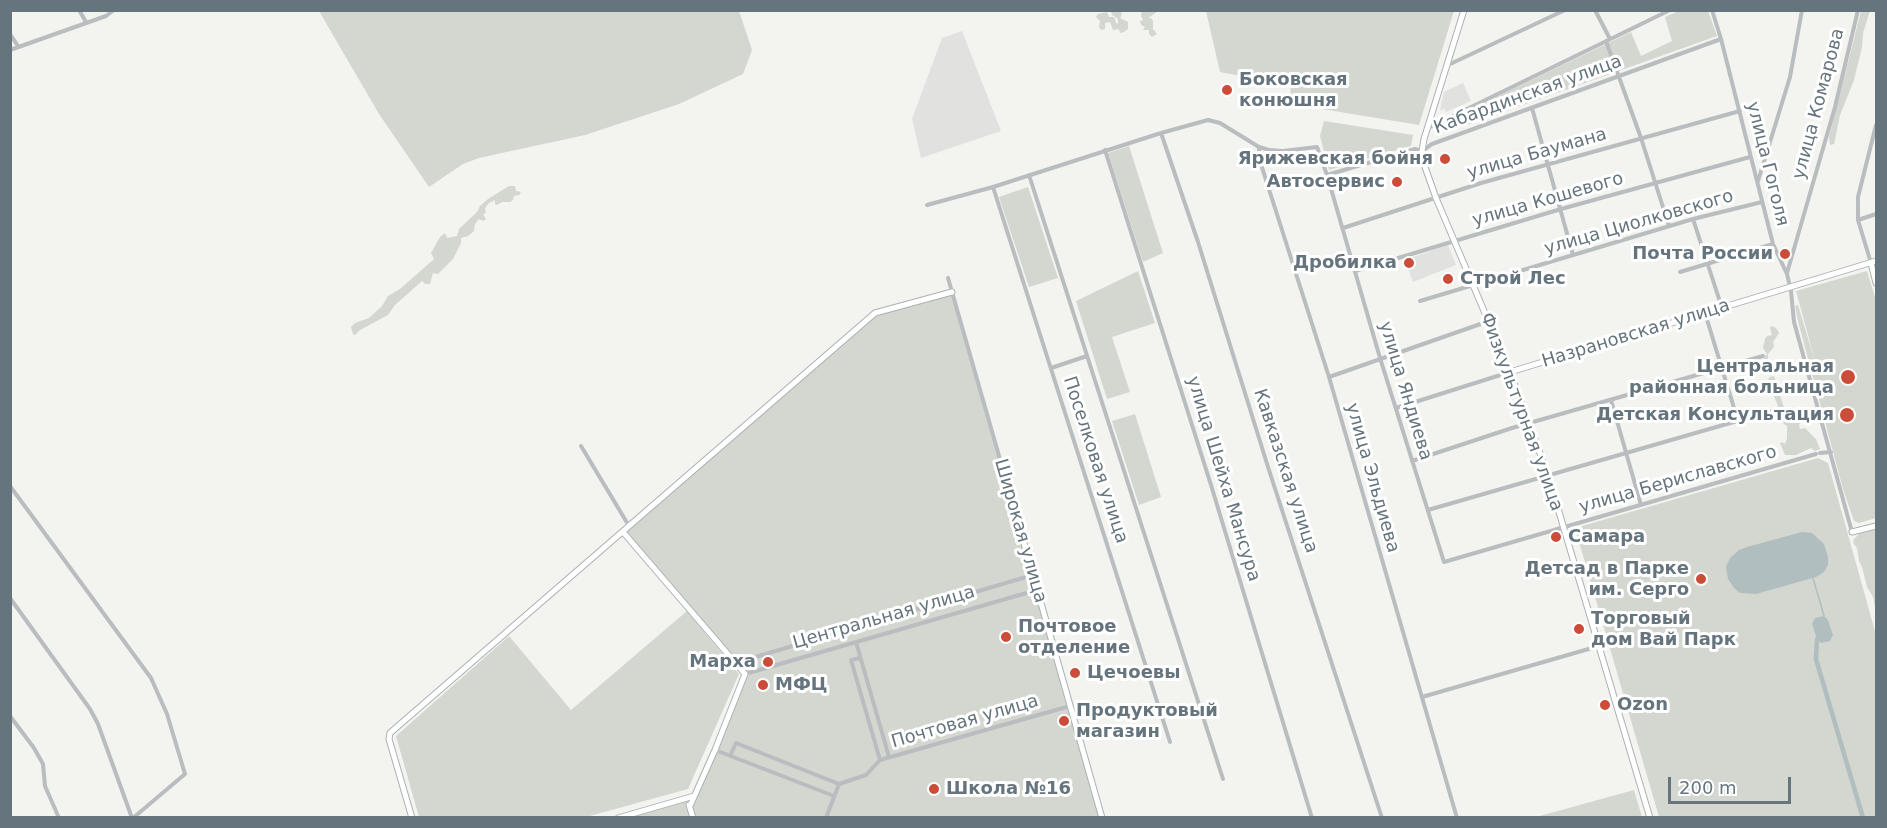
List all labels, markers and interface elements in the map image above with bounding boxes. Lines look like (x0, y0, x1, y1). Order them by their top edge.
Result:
street label: улица Комарова (1788, 26, 1850, 182)
street label: Кабардинская улица (1431, 51, 1625, 139)
place label: Боковская конюшня (1239, 69, 1348, 112)
marker: Боковская конюшня (1220, 83, 1234, 97)
street label: улица Гоголя (1741, 99, 1793, 229)
street label: улица Баумана (1465, 124, 1609, 184)
place label: Ярижевская бойня (1238, 148, 1433, 170)
marker: Ярижевская бойня (1438, 152, 1452, 166)
street label: улица Кошевого (1470, 168, 1626, 232)
place label: Автосервис (1266, 171, 1385, 193)
marker: Автосервис (1390, 175, 1404, 189)
street label: улица Циолковского (1542, 186, 1736, 260)
place label: Почта России (1632, 243, 1773, 265)
marker: Почта России (1778, 247, 1792, 261)
place label: Дробилка (1293, 252, 1397, 274)
marker: Дробилка (1402, 256, 1416, 270)
place label: Строй Лес (1460, 268, 1566, 290)
marker: Строй Лес (1441, 272, 1455, 286)
street label: Назрановская улица (1539, 295, 1733, 373)
street label: Физкультурная улица (1475, 310, 1567, 514)
street label: улица Яндиева (1374, 319, 1436, 463)
place label: Центральная районная больница (1629, 356, 1834, 398)
marker: Центральная районная больница (1839, 368, 1857, 386)
street label: Поселковая улица (1058, 374, 1132, 546)
street label: улица Шейха Мансура (1181, 374, 1265, 584)
street label: Кавказская улица (1248, 386, 1322, 556)
street label: улица Эльдиева (1340, 401, 1404, 555)
place label: Детская Консультация (1596, 404, 1834, 426)
marker: Детская Консультация (1838, 406, 1856, 424)
street label: улица Бериславского (1577, 441, 1779, 519)
street label: Широкая улица (989, 456, 1051, 606)
place label: Самара (1568, 526, 1645, 548)
marker: Самара (1549, 530, 1563, 544)
place label: Детсад в Парке им. Серго (1525, 558, 1689, 600)
marker: Детсад в Парке им. Серго (1694, 572, 1708, 586)
street label: Центральная улица (790, 582, 978, 654)
place label: Торговый дом Вай Парк (1591, 608, 1736, 650)
place label: Почтовое отделение (1018, 616, 1130, 658)
marker: Торговый дом Вай Парк (1572, 622, 1586, 636)
marker: Почтовое отделение (999, 630, 1013, 644)
place label: Марха (689, 651, 756, 673)
marker: Марха (761, 655, 775, 669)
place label: Цечоевы (1087, 662, 1181, 684)
marker: Цечоевы (1068, 666, 1082, 680)
place label: МФЦ (775, 674, 827, 696)
marker: МФЦ (756, 678, 770, 692)
street label: Почтовая улица (889, 691, 1041, 753)
place label: Ozon (1617, 694, 1668, 716)
marker: Ozon (1598, 698, 1612, 712)
place label: Продуктовый магазин (1076, 700, 1218, 742)
marker: Продуктовый магазин (1057, 714, 1071, 728)
scale bar (1671, 765, 1794, 803)
text: 200 m (1679, 777, 1737, 798)
place label: Школа №16 (946, 778, 1071, 800)
marker: Школа №16 (927, 782, 941, 796)

